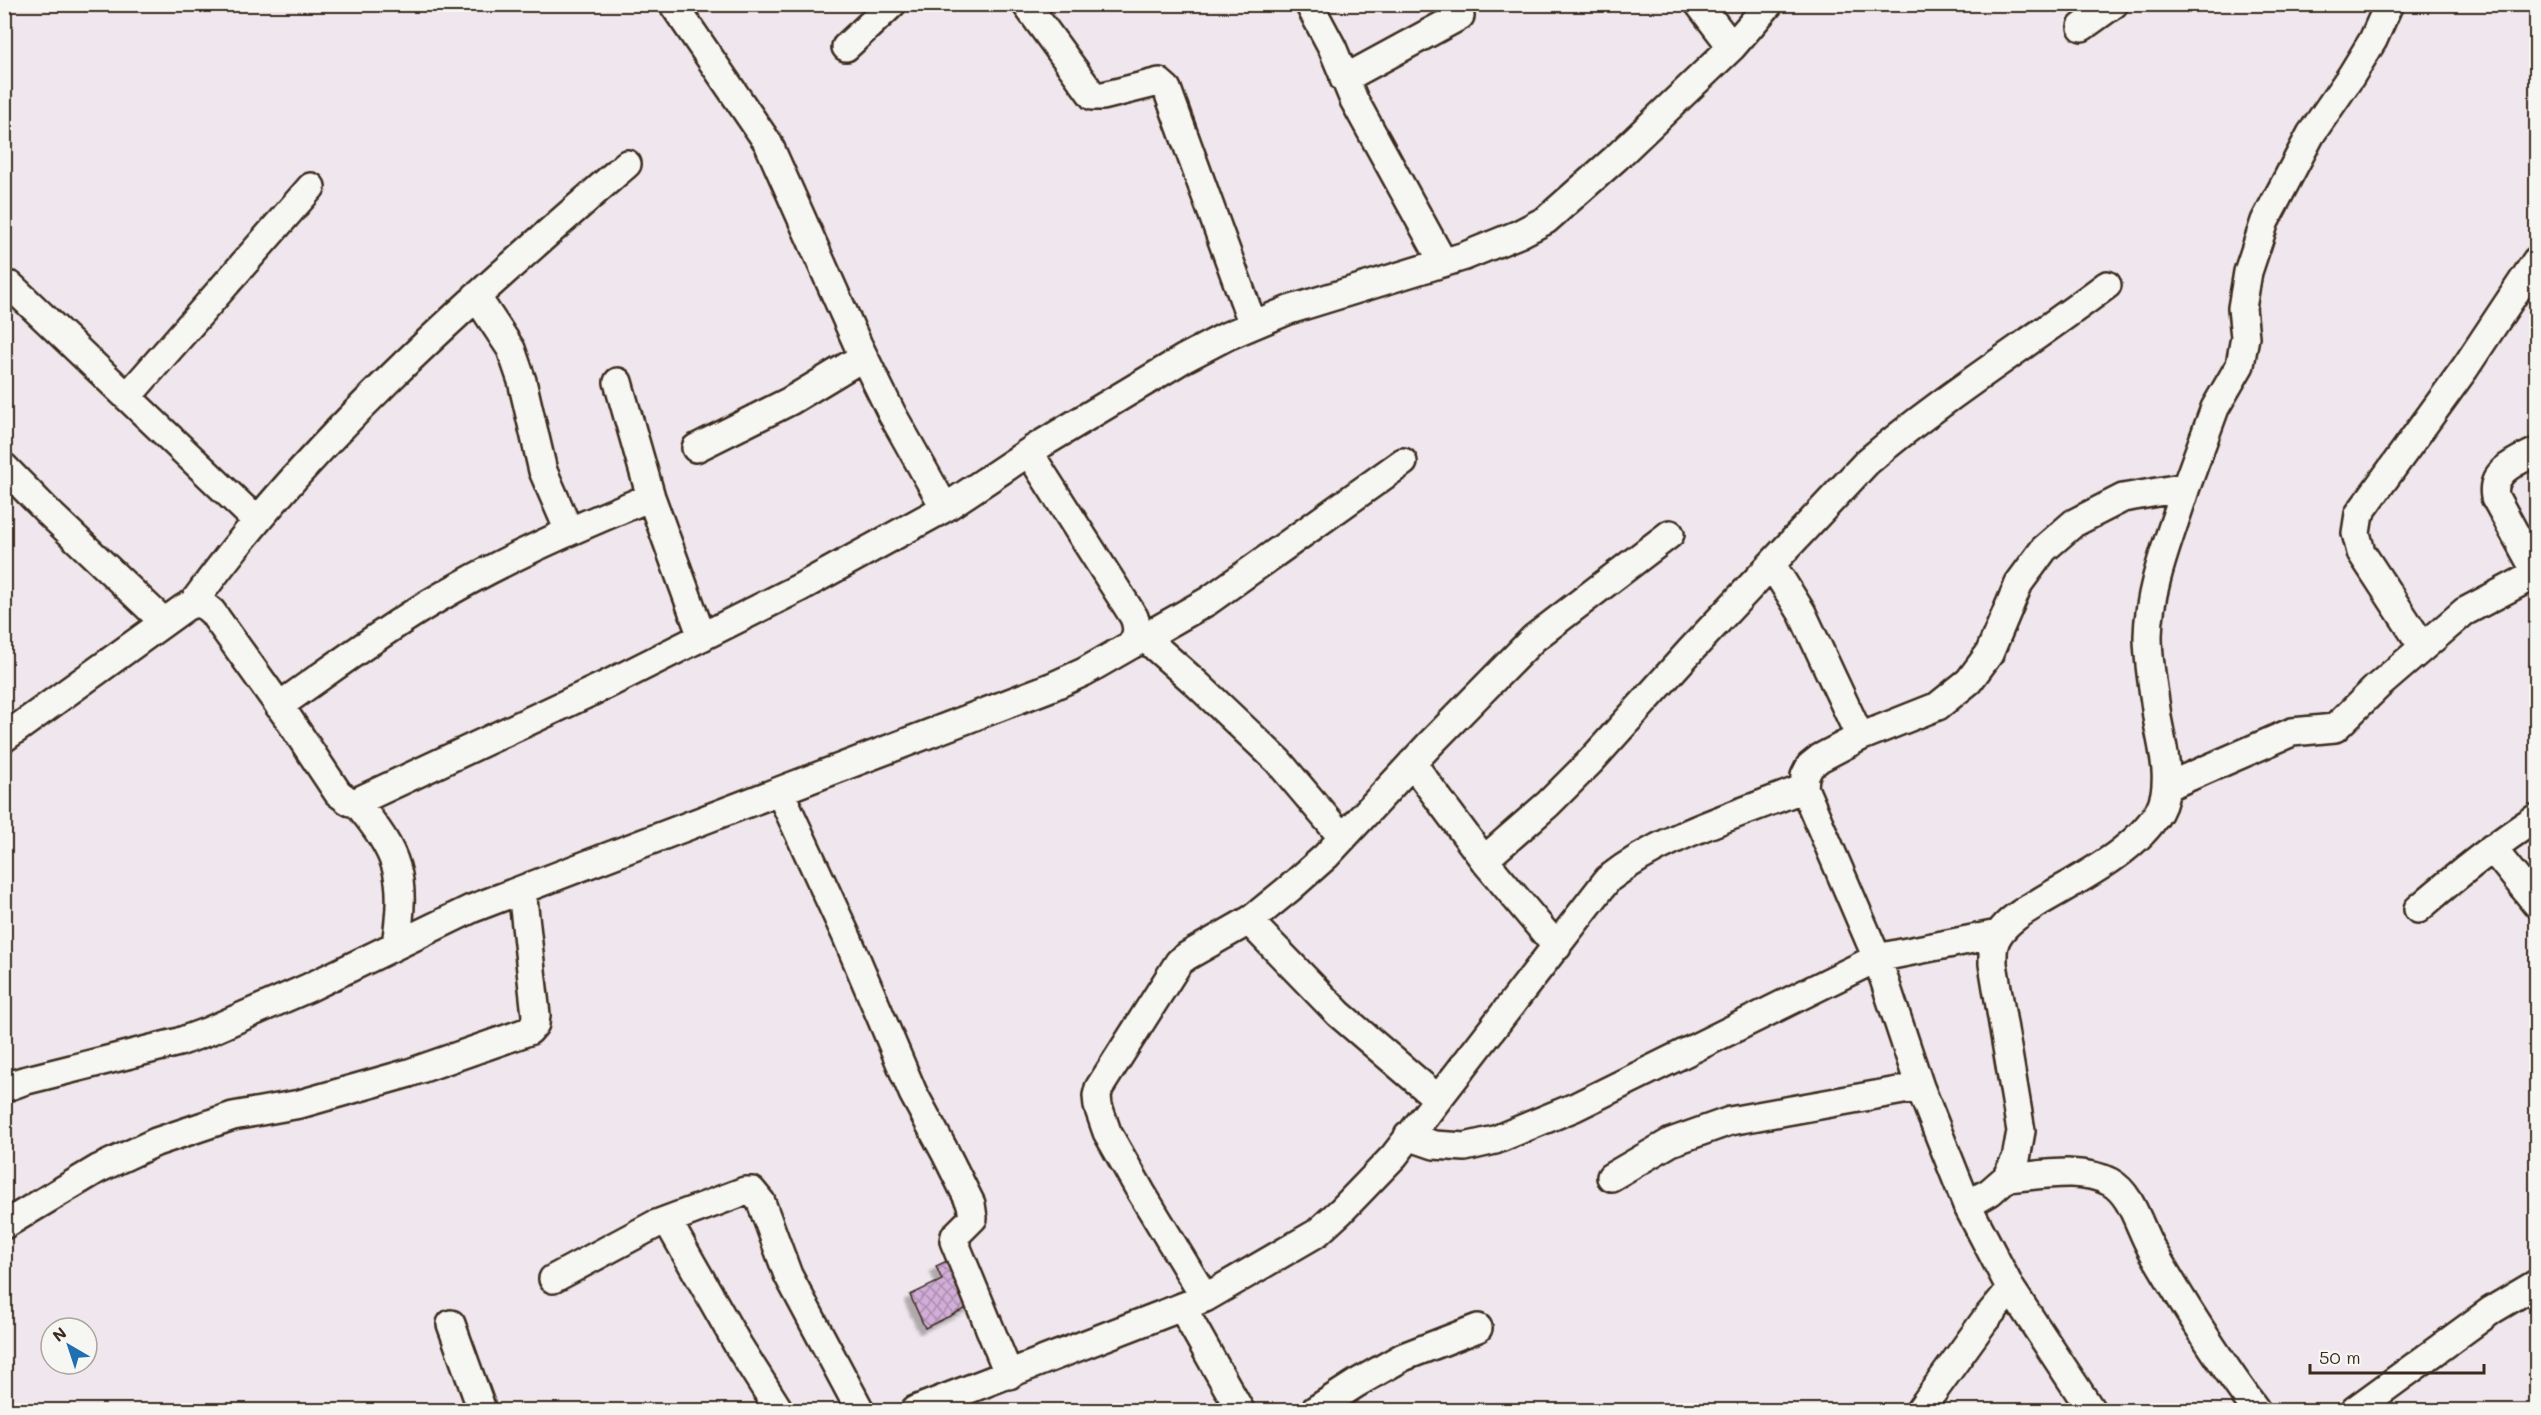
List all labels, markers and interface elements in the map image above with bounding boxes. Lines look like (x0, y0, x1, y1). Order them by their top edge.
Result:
north arrow (39, 1316, 99, 1376)
text: N (48, 1322, 71, 1346)
scale bar (2310, 1337, 2484, 1375)
text: 50 m (2319, 1345, 2361, 1369)

